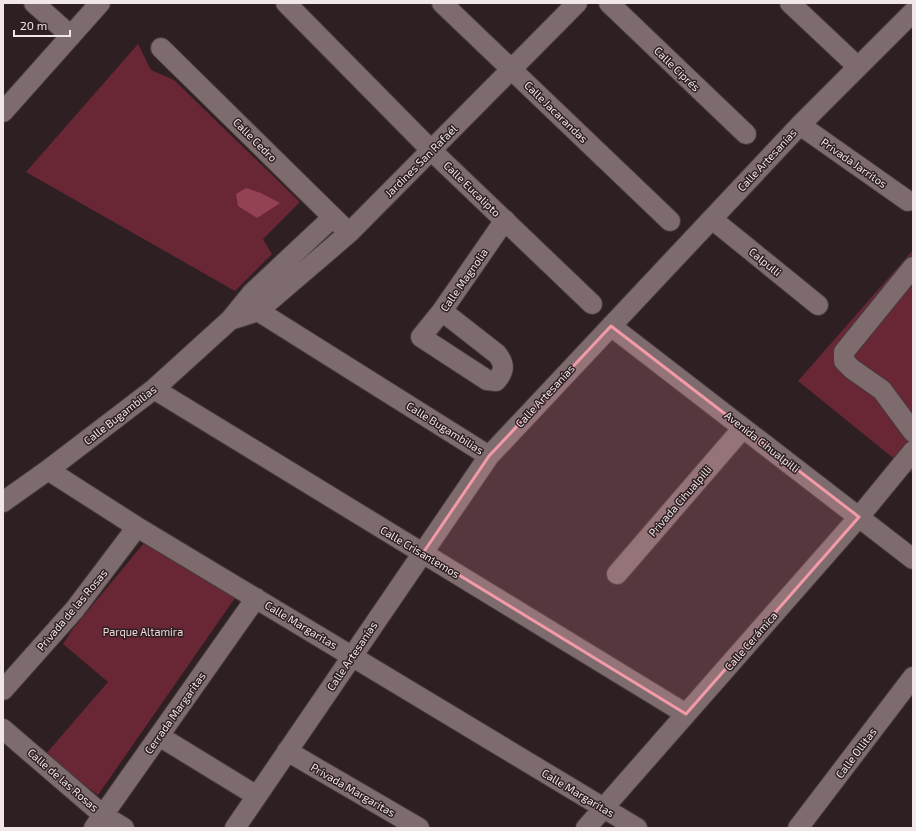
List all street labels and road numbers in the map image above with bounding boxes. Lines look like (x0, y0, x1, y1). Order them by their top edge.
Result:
street label: Calle Ciprés (652, 44, 703, 94)
street label: Calle Jacarandas (522, 78, 591, 145)
street label: Calle Cedro (231, 115, 280, 164)
street label: Jardines San Rafaél (382, 121, 460, 199)
street label: Calle Artesanías (734, 125, 799, 194)
street label: Privada Jarritos (819, 135, 890, 190)
street label: Calle Eucalipto (441, 158, 503, 219)
street label: Calpulli (747, 245, 784, 278)
street label: Calle Magnolia (437, 246, 490, 314)
street label: Calle Artesanías (512, 361, 577, 430)
street label: Calle Bugambilias (81, 382, 159, 447)
street label: Calle Bugambilias (404, 399, 487, 457)
street label: Avenida Cihualpilli (722, 408, 802, 475)
street label: Privada Cihualpilli (645, 463, 714, 539)
street label: Calle Crisantemos (378, 523, 463, 581)
street label: Privada de las Rosas (34, 566, 110, 653)
street label: Calle Margaritas (263, 598, 340, 652)
street label: Calle Cerámica (722, 609, 780, 673)
street label: Calle Artesanías (324, 618, 380, 693)
street label: Cerrada Margaritas (141, 669, 208, 756)
street label: Calle Ollitas (832, 725, 879, 780)
street label: Calle de las Rosas (25, 745, 102, 814)
street label: Privada Margaritas (309, 760, 398, 819)
street label: Calle Margaritas (540, 766, 617, 820)

